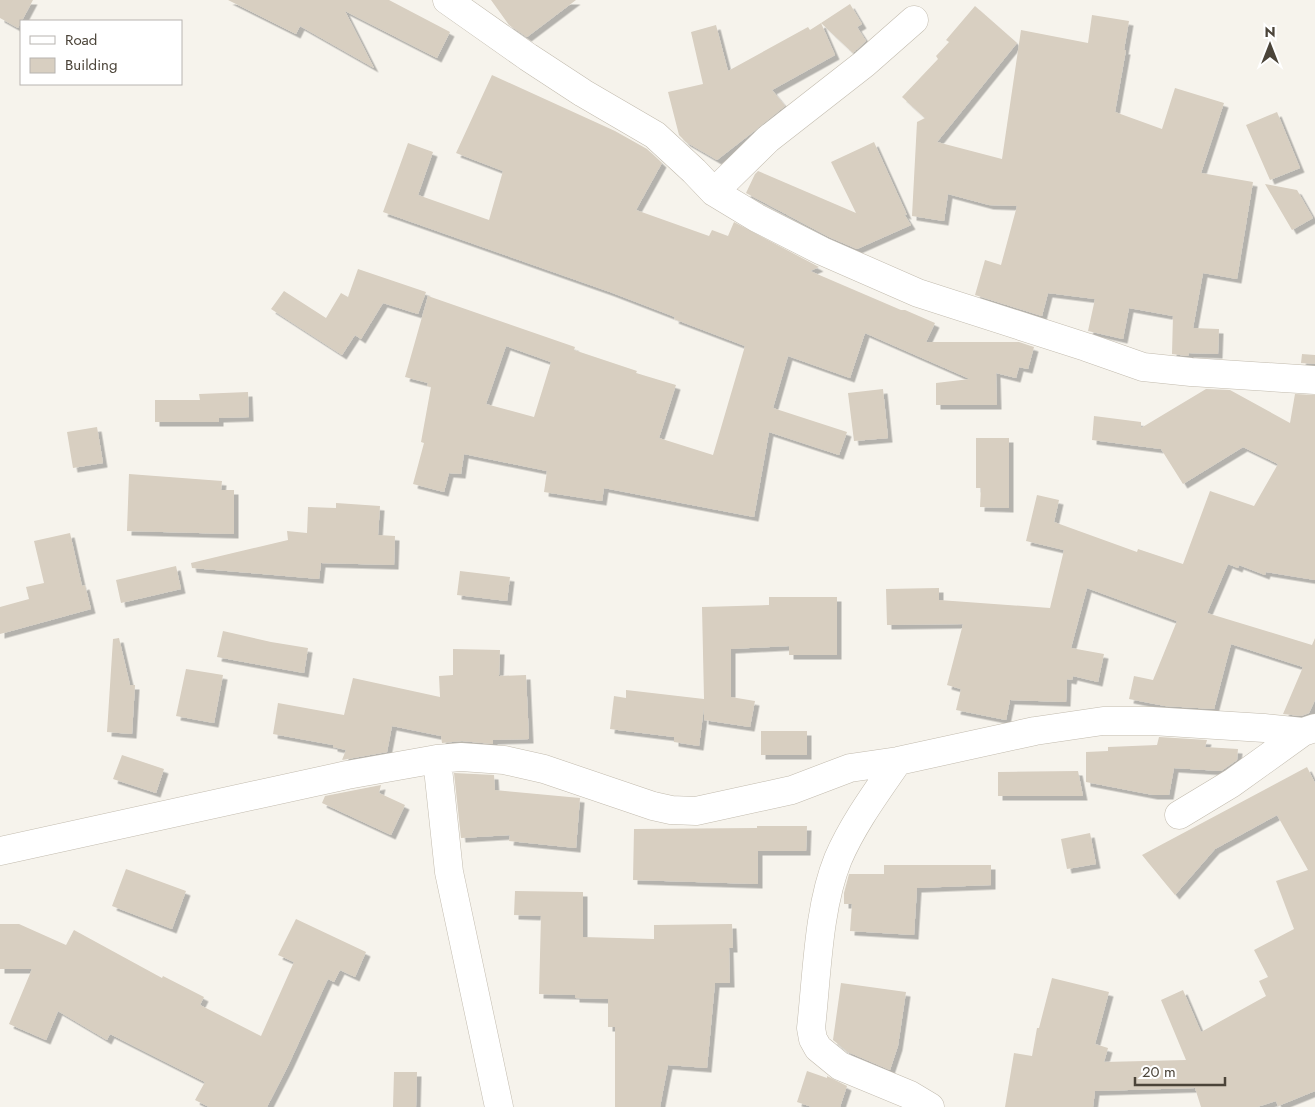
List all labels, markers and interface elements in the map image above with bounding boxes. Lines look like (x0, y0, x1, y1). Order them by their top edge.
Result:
legend (20, 20, 182, 85)
north arrow (1245, 20, 1295, 70)
text: N (1264, 22, 1276, 42)
text: Road (65, 29, 97, 51)
text: Building (65, 54, 117, 76)
scale bar (1135, 1054, 1225, 1086)
text: 20 m (1142, 1061, 1176, 1083)

